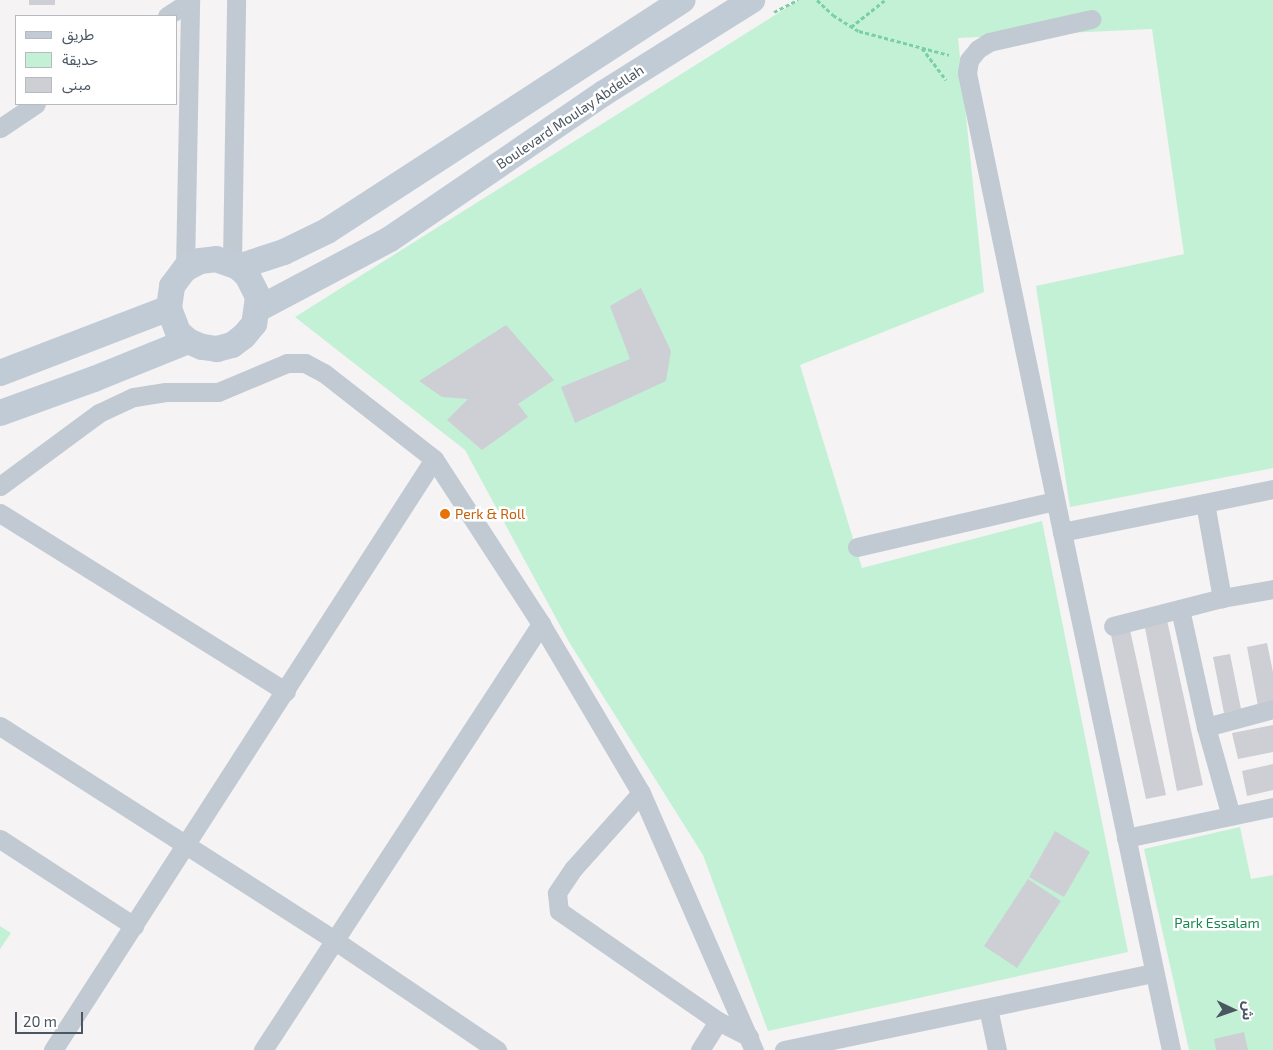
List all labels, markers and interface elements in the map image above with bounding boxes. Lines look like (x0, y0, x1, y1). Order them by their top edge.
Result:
legend (15, 15, 178, 105)
text: طريق (62, 25, 94, 43)
text: حديقة (62, 50, 98, 68)
street label: Boulevard Moulay Abdellah (493, 61, 647, 173)
text: مبنى (62, 75, 91, 93)
place label: Perk & Roll (455, 506, 525, 522)
marker: Perk & Roll (439, 508, 451, 520)
park label: Park Essalam (1174, 915, 1260, 931)
north arrow (1208, 985, 1258, 1035)
text: ش (1239, 1001, 1257, 1021)
scale bar (18, 1002, 85, 1034)
text: 20 m (23, 1012, 57, 1030)

